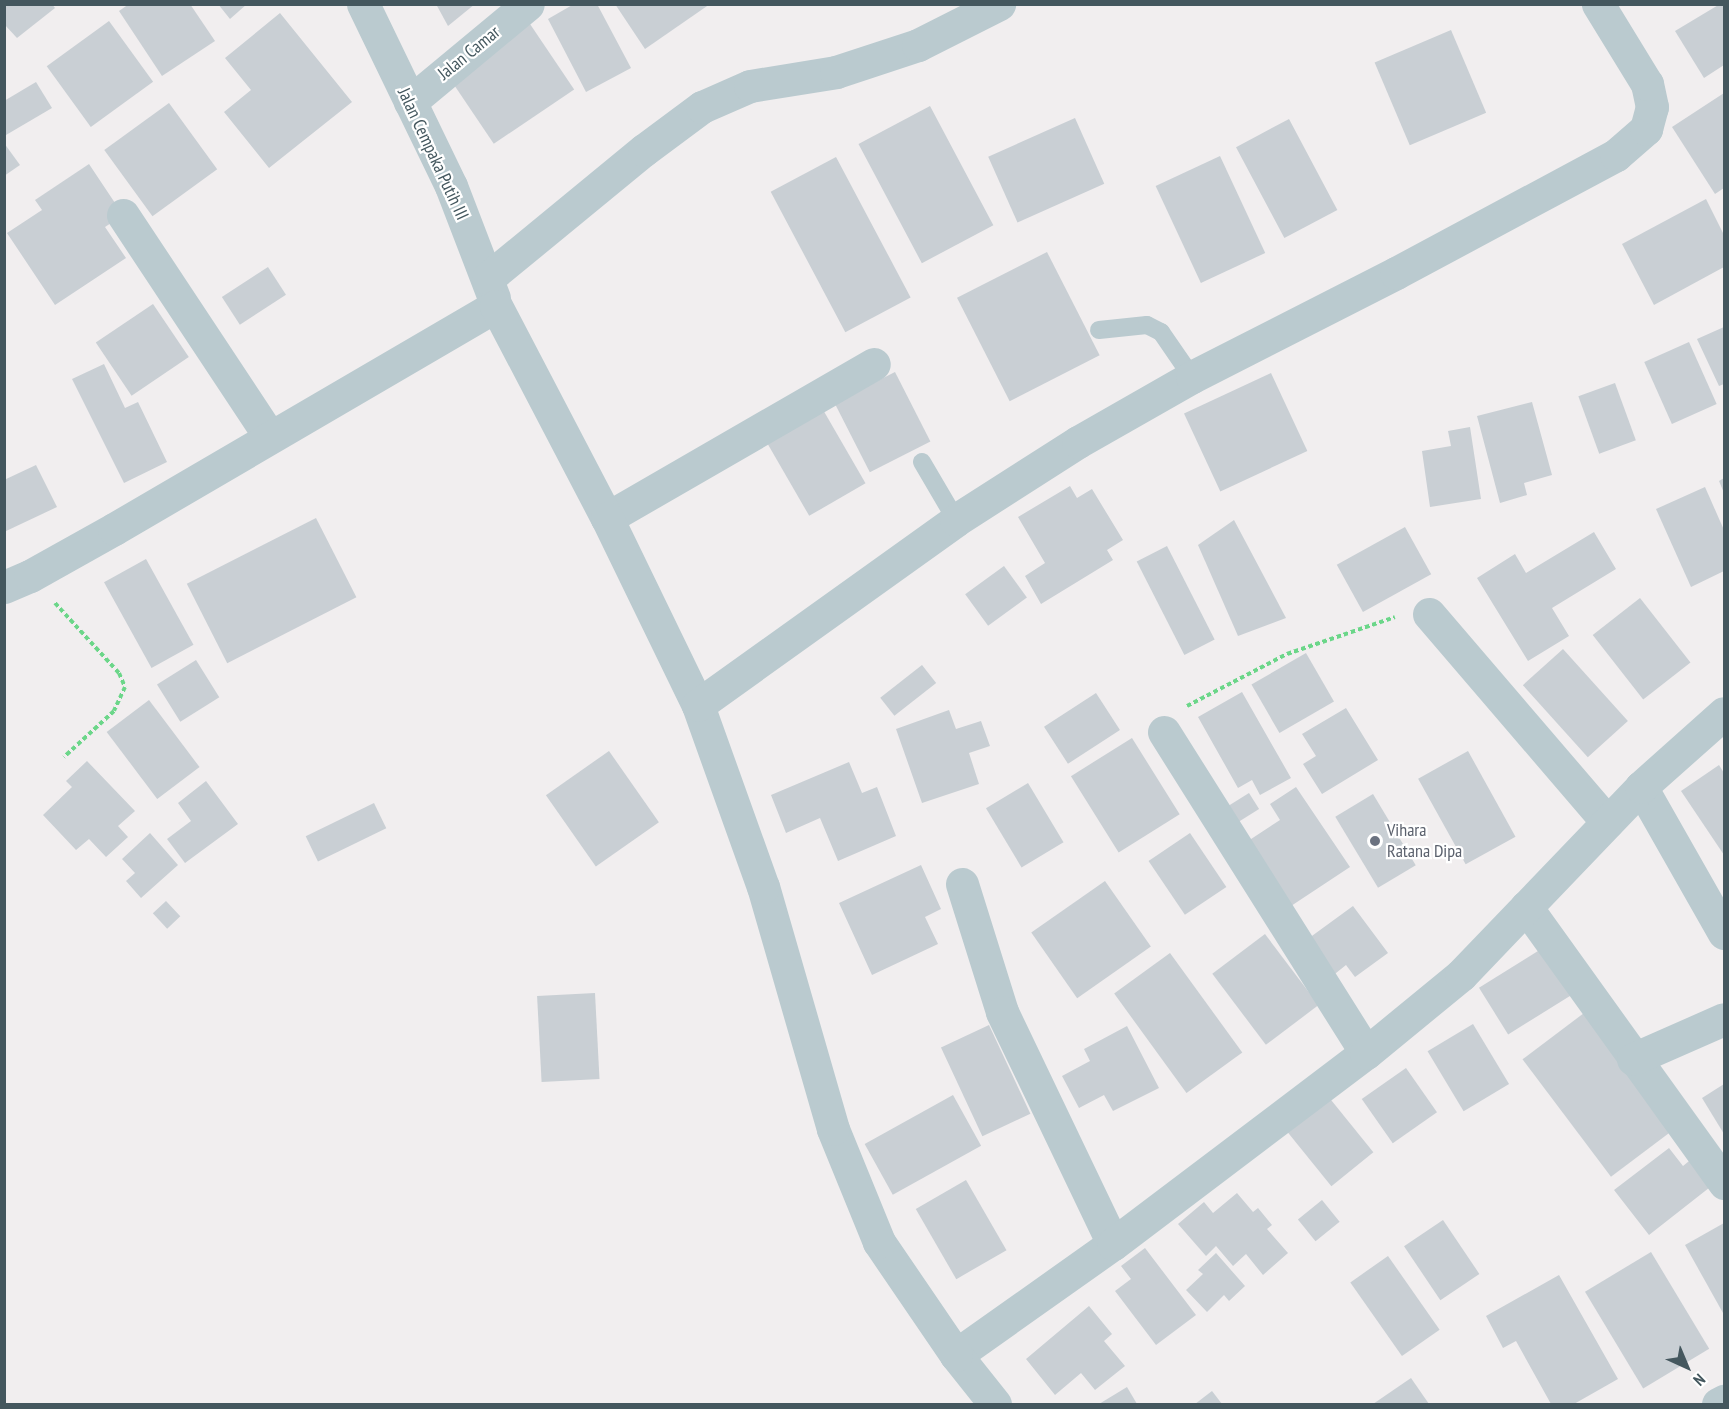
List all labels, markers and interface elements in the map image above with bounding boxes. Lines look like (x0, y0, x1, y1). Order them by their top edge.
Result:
street label: Jalan Camar (434, 21, 504, 85)
street label: Jalan Cempaka Putih III (393, 85, 473, 223)
place label: Vihara Ratana Dipa (1387, 820, 1462, 862)
marker: Vihara Ratana Dipa (1368, 834, 1382, 848)
north arrow (1657, 1337, 1717, 1397)
text: N (1689, 1370, 1710, 1390)

